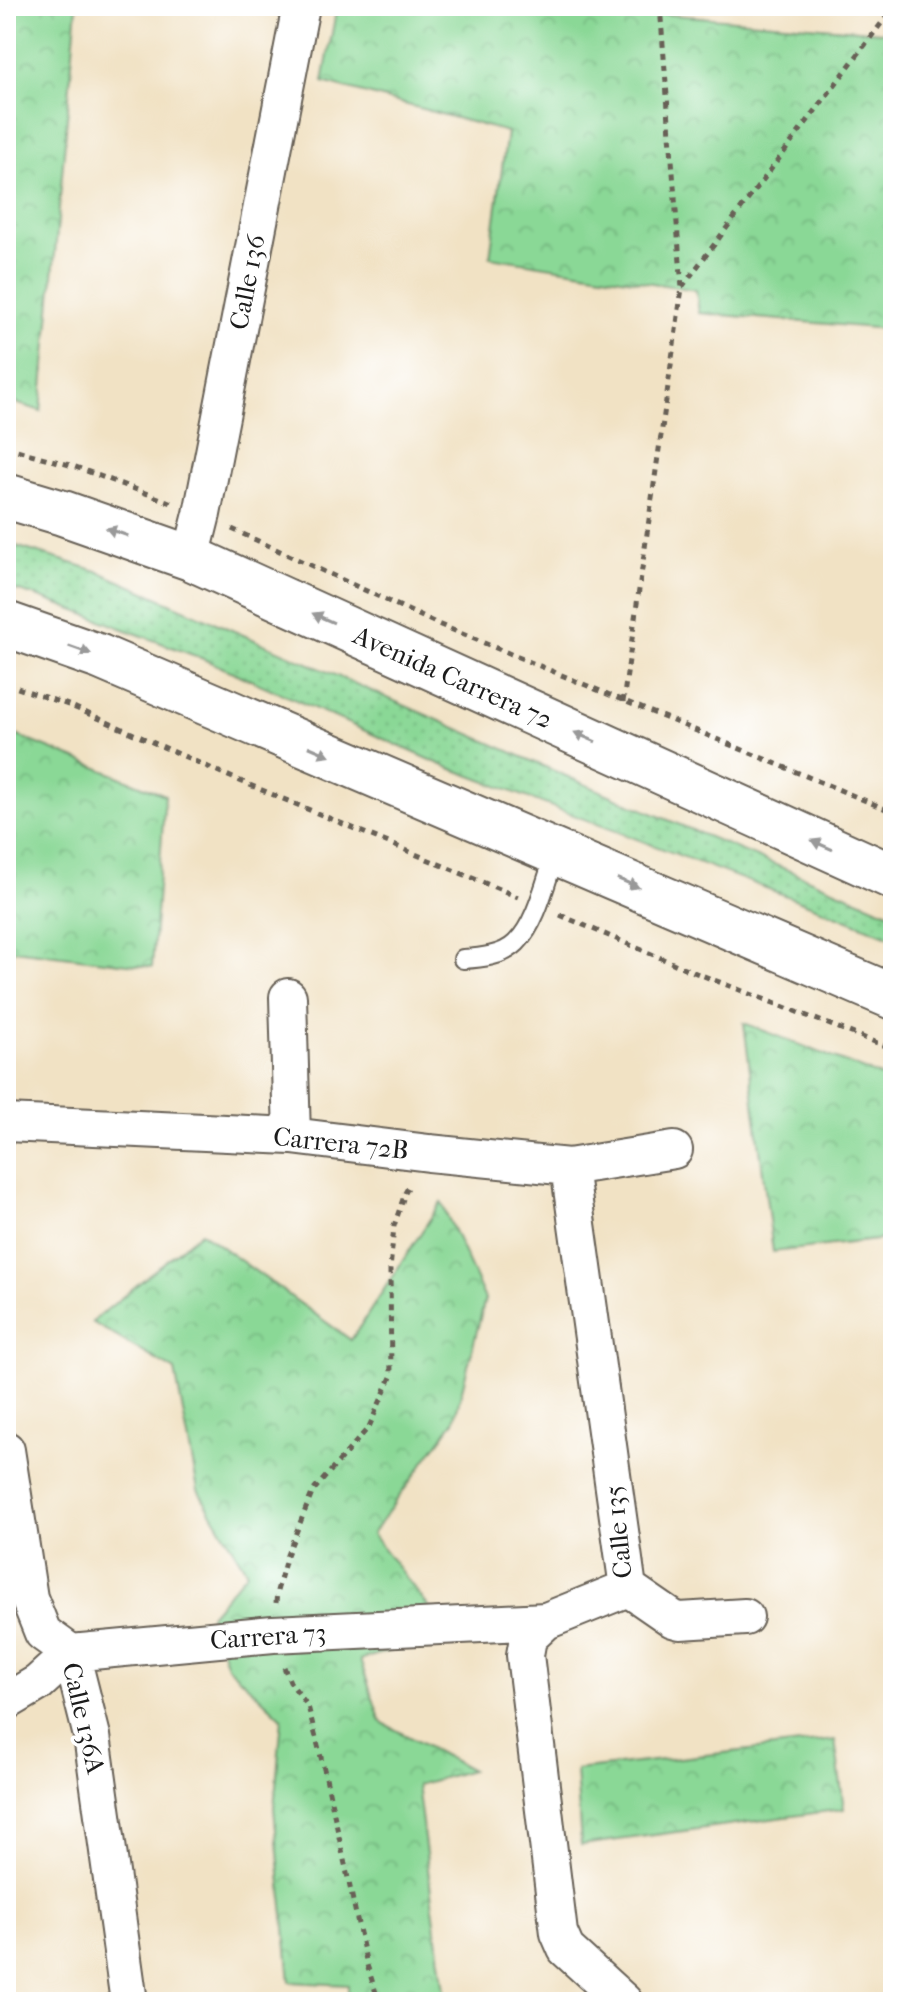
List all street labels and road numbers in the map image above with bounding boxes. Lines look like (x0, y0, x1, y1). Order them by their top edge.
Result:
street label: Calle 136 (223, 231, 272, 332)
street label: Avenida Carrera 72 (347, 619, 557, 735)
street label: Carrera 72B (272, 1121, 410, 1166)
street label: Calle 135 (598, 1484, 639, 1580)
street label: Carrera 73 (209, 1617, 327, 1656)
street label: Calle 136A (56, 1660, 112, 1778)

